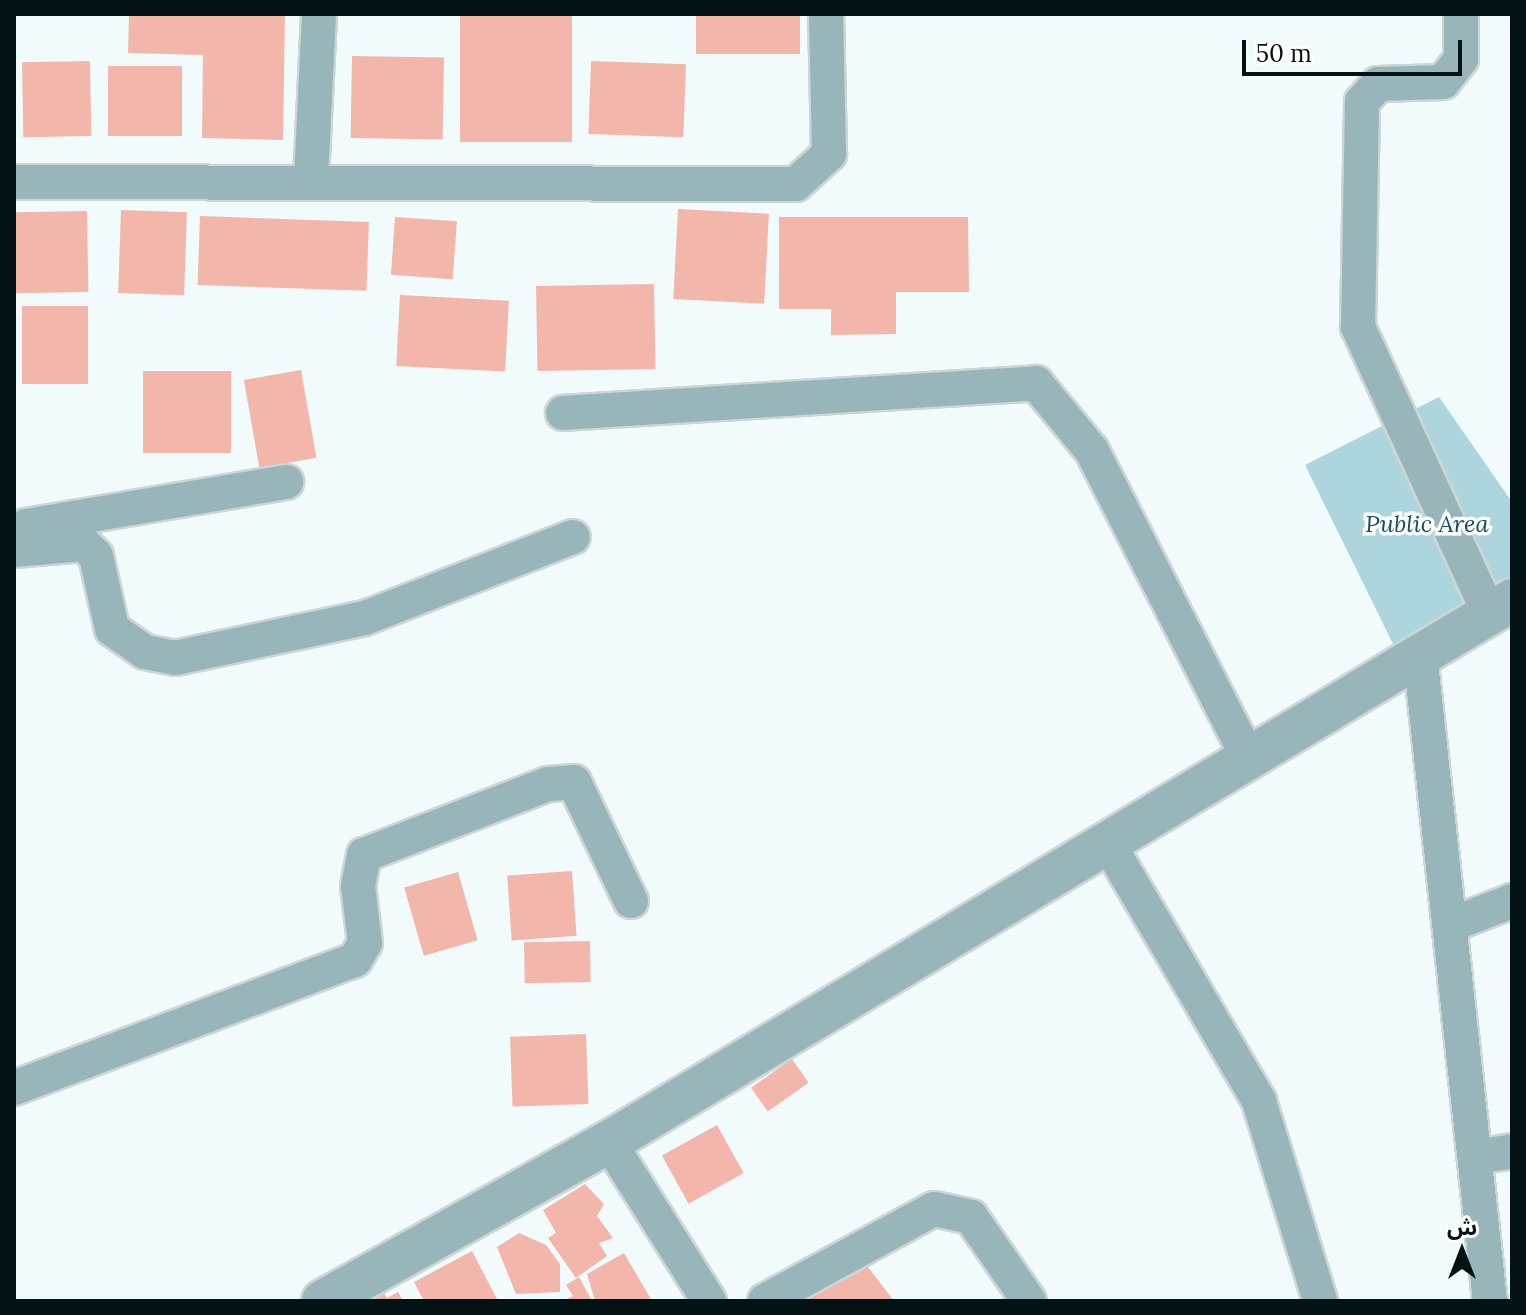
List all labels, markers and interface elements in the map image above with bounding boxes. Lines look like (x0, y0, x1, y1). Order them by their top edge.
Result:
scale bar (1246, 24, 1466, 74)
text: 50 m (1256, 38, 1312, 69)
park label: Public Area (1365, 510, 1489, 538)
north arrow (1422, 1211, 1502, 1291)
text: ش (1447, 1213, 1477, 1241)

